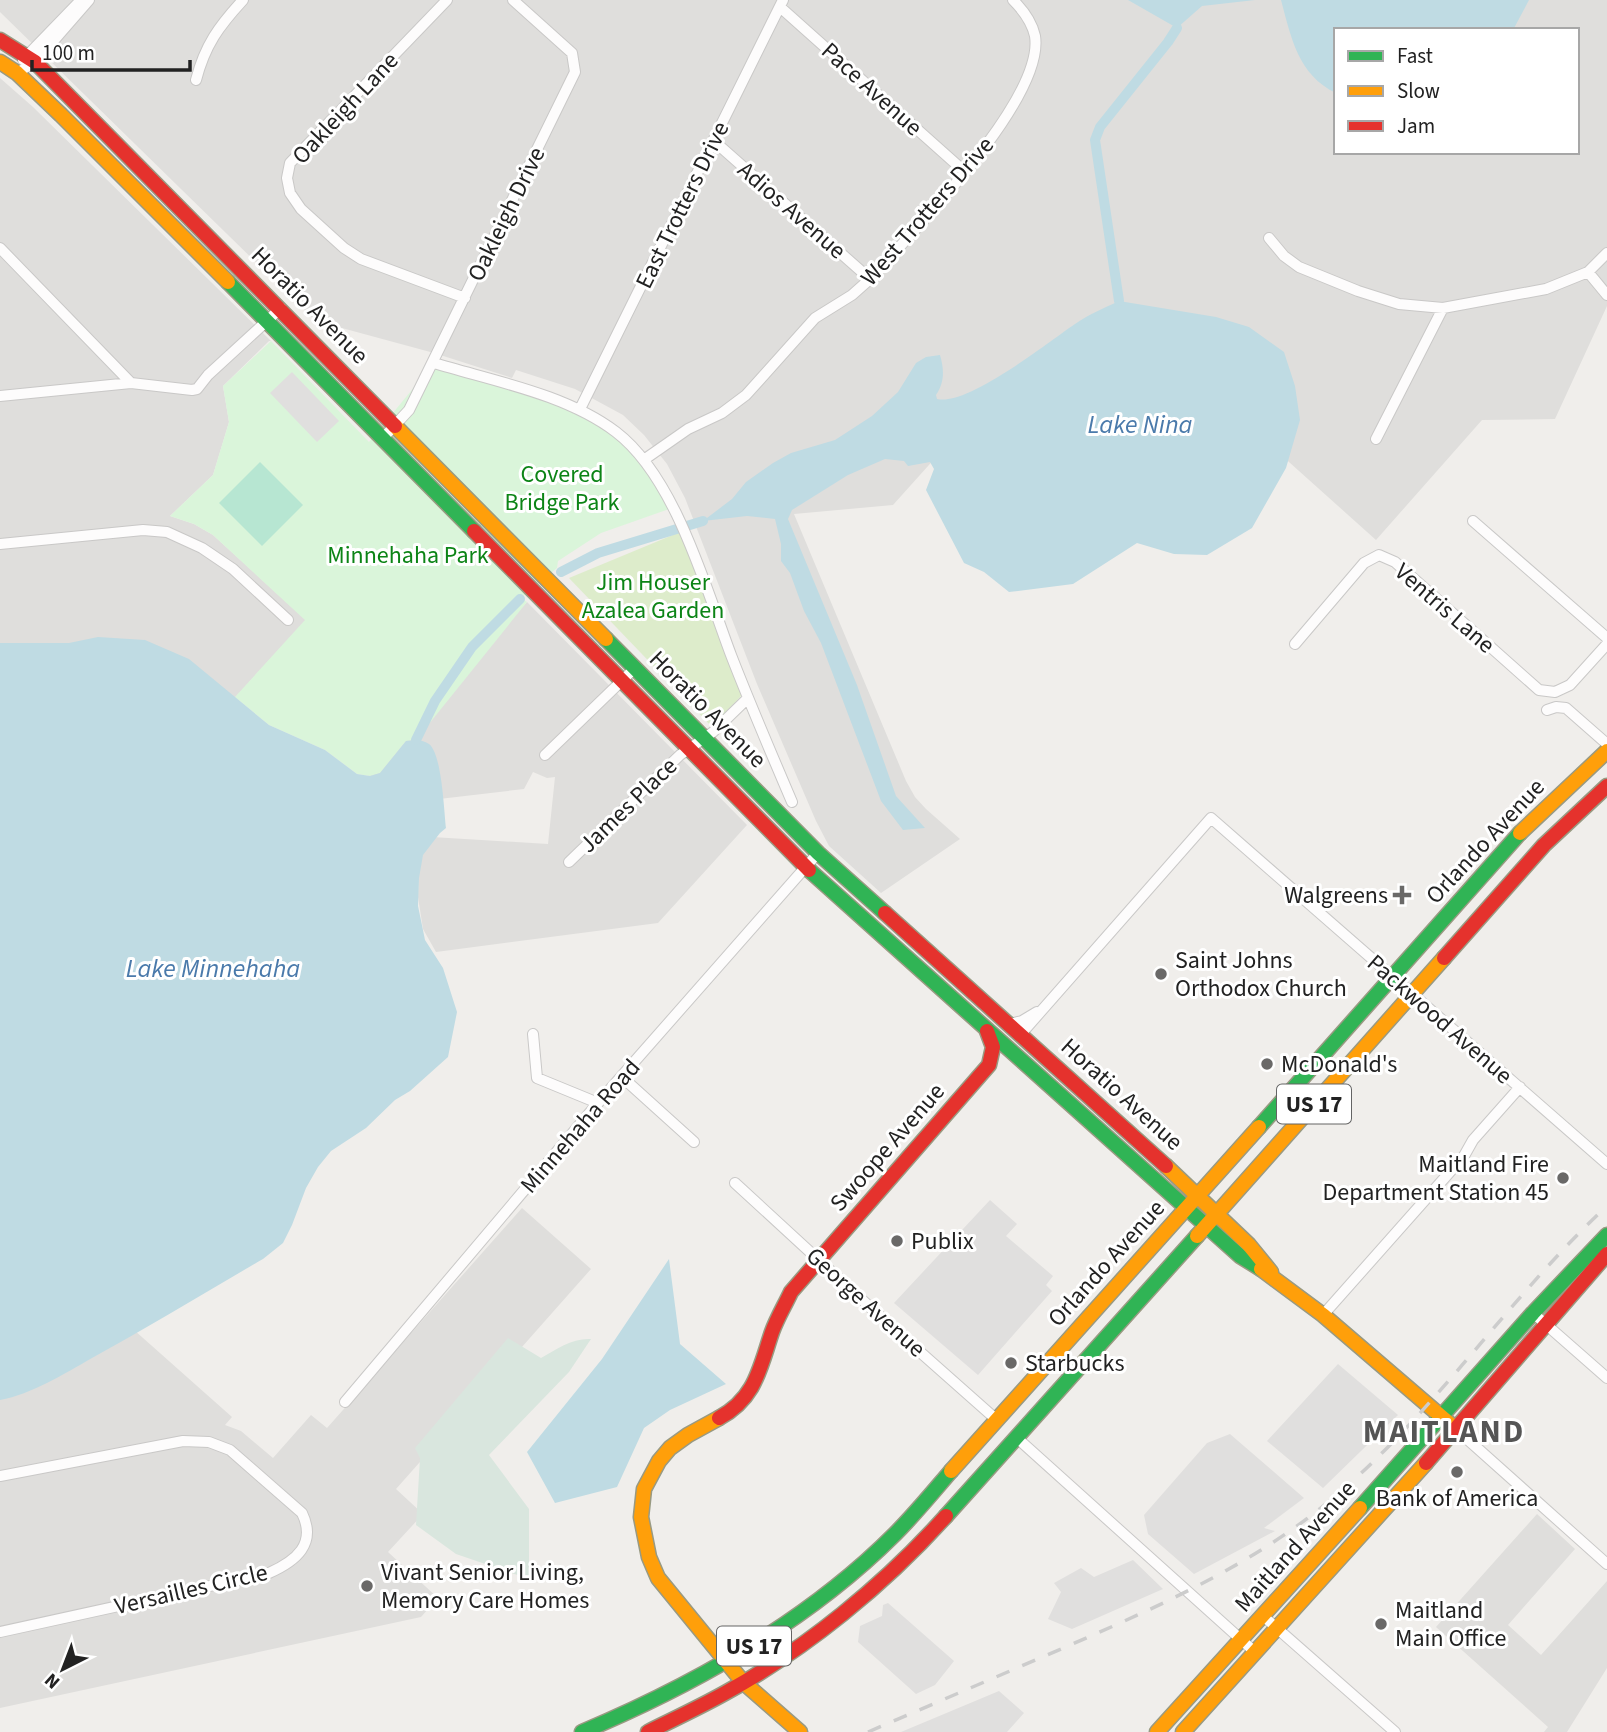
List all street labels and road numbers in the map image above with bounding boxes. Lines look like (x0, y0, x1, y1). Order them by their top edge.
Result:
street label: Pace Avenue (813, 34, 930, 144)
street label: Oakleigh Lane (284, 44, 407, 172)
street label: East Trotters Drive (627, 116, 738, 295)
street label: West Trotters Drive (852, 129, 1002, 294)
street label: Oakleigh Drive (459, 141, 554, 287)
street label: Adios Avenue (730, 153, 854, 268)
street label: Horatio Avenue (243, 239, 376, 372)
street label: Ventris Lane (1387, 555, 1503, 662)
street label: Horatio Avenue (641, 643, 774, 776)
street label: James Place (571, 750, 685, 861)
street label: Orlando Avenue (1418, 771, 1553, 912)
street label: Packwood Avenue (1359, 946, 1520, 1093)
street label: Horatio Avenue (1053, 1030, 1191, 1159)
street label: Minnehaha Road (512, 1051, 649, 1201)
street label: Swoope Avenue (822, 1075, 953, 1219)
road number: US 17 (1277, 1084, 1351, 1124)
street label: Orlando Avenue (1040, 1192, 1173, 1335)
street label: George Avenue (798, 1239, 933, 1366)
street label: Maitland Avenue (1226, 1473, 1364, 1620)
street label: Versailles Circle (111, 1555, 271, 1624)
road number: US 17 (717, 1626, 791, 1666)

